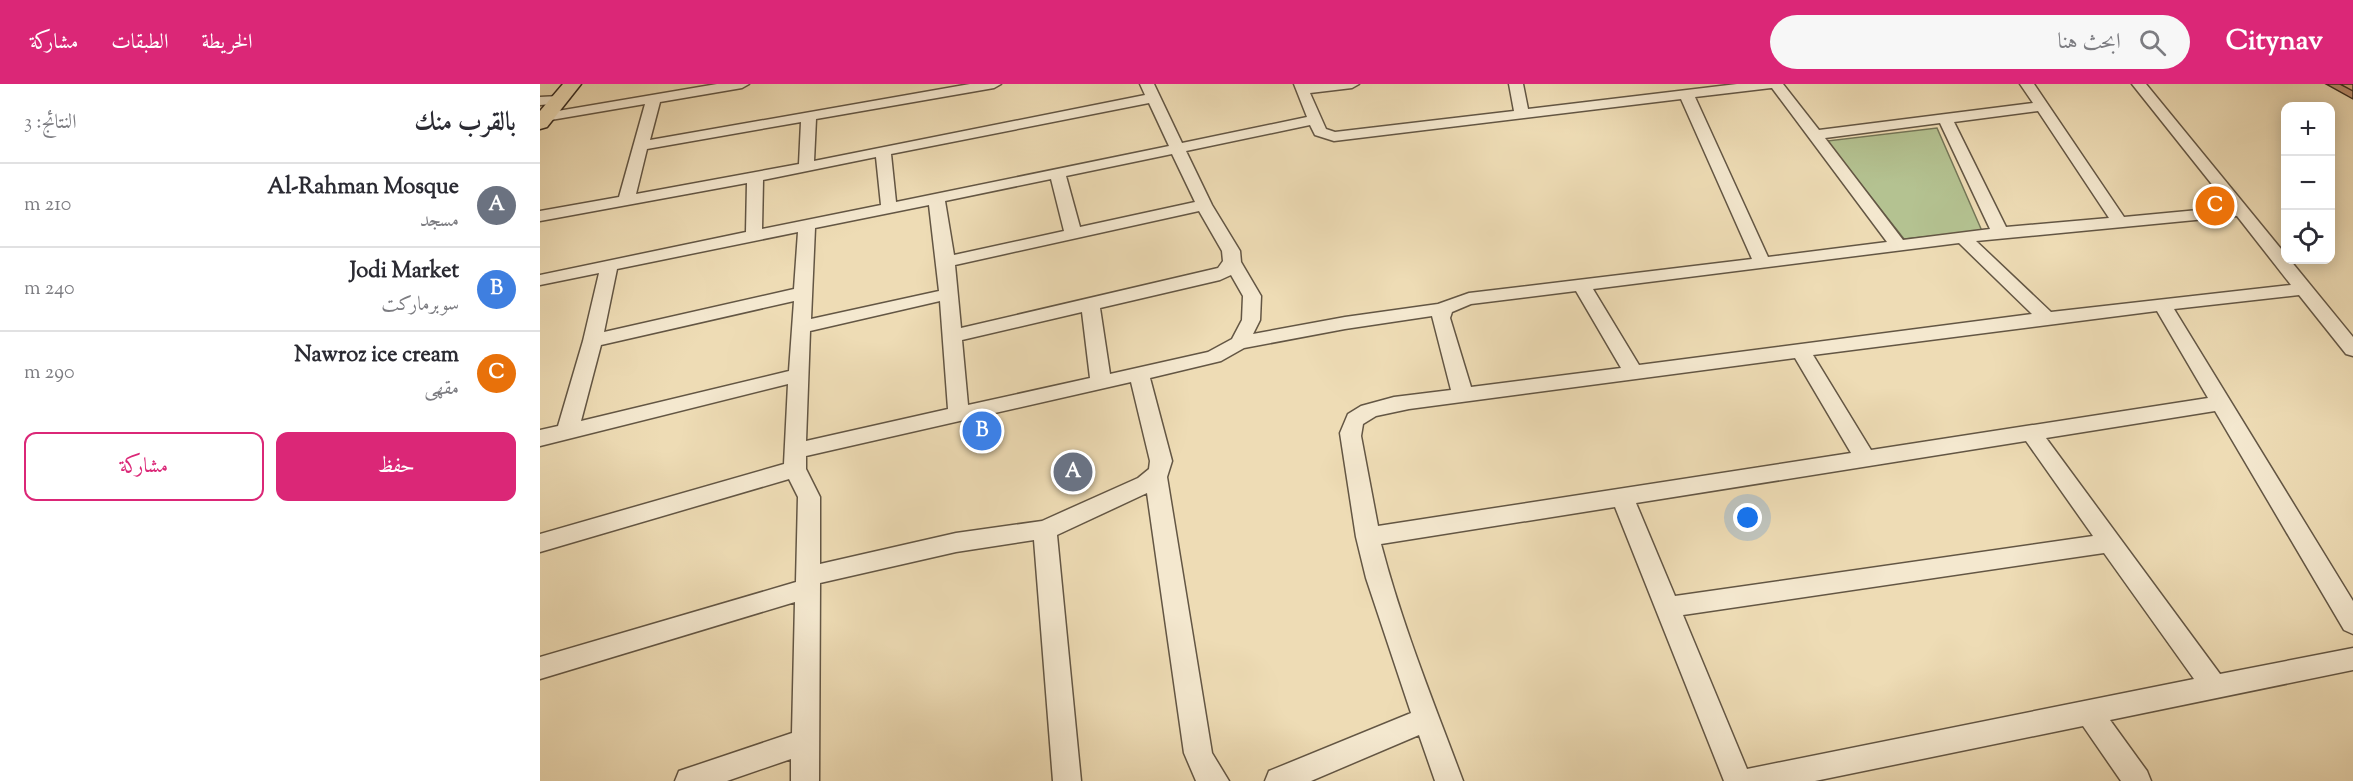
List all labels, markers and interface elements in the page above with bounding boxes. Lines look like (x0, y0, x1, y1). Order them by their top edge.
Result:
search box (1770, 15, 2190, 69)
text: Citynav (2226, 22, 2323, 62)
icon: search (2136, 26, 2169, 59)
text: ابحث هنا (2057, 27, 2121, 59)
text: مشاركة (30, 28, 78, 58)
text: الطبقات (111, 28, 168, 58)
text: الخريطة (201, 28, 253, 58)
map controls (2281, 102, 2335, 264)
button: + (2281, 102, 2335, 156)
text: بالقرب منك (414, 105, 516, 142)
text: النتائج: 3 (24, 109, 77, 138)
button: − (2281, 156, 2335, 210)
text: Al-Rahman Mosque (267, 172, 459, 204)
pin: C (2196, 184, 2234, 228)
text: 210 m (24, 191, 71, 220)
text: A (488, 191, 505, 220)
text: مسجد (420, 207, 459, 236)
button: locate (2281, 210, 2335, 264)
text: Jodi Market (350, 256, 459, 288)
text: 240 m (24, 275, 75, 304)
text: B (490, 275, 503, 304)
text: سوبرماركت (381, 291, 459, 320)
text: Nawroz ice cream (294, 340, 459, 372)
text: 290 m (24, 359, 74, 388)
text: C (488, 359, 505, 388)
text: مقهى (424, 375, 459, 404)
pin: B (962, 408, 1002, 454)
button: مشاركة (24, 432, 264, 501)
button: حفظ (276, 432, 516, 501)
pin: A (1054, 450, 1092, 494)
your location (1733, 503, 1762, 532)

